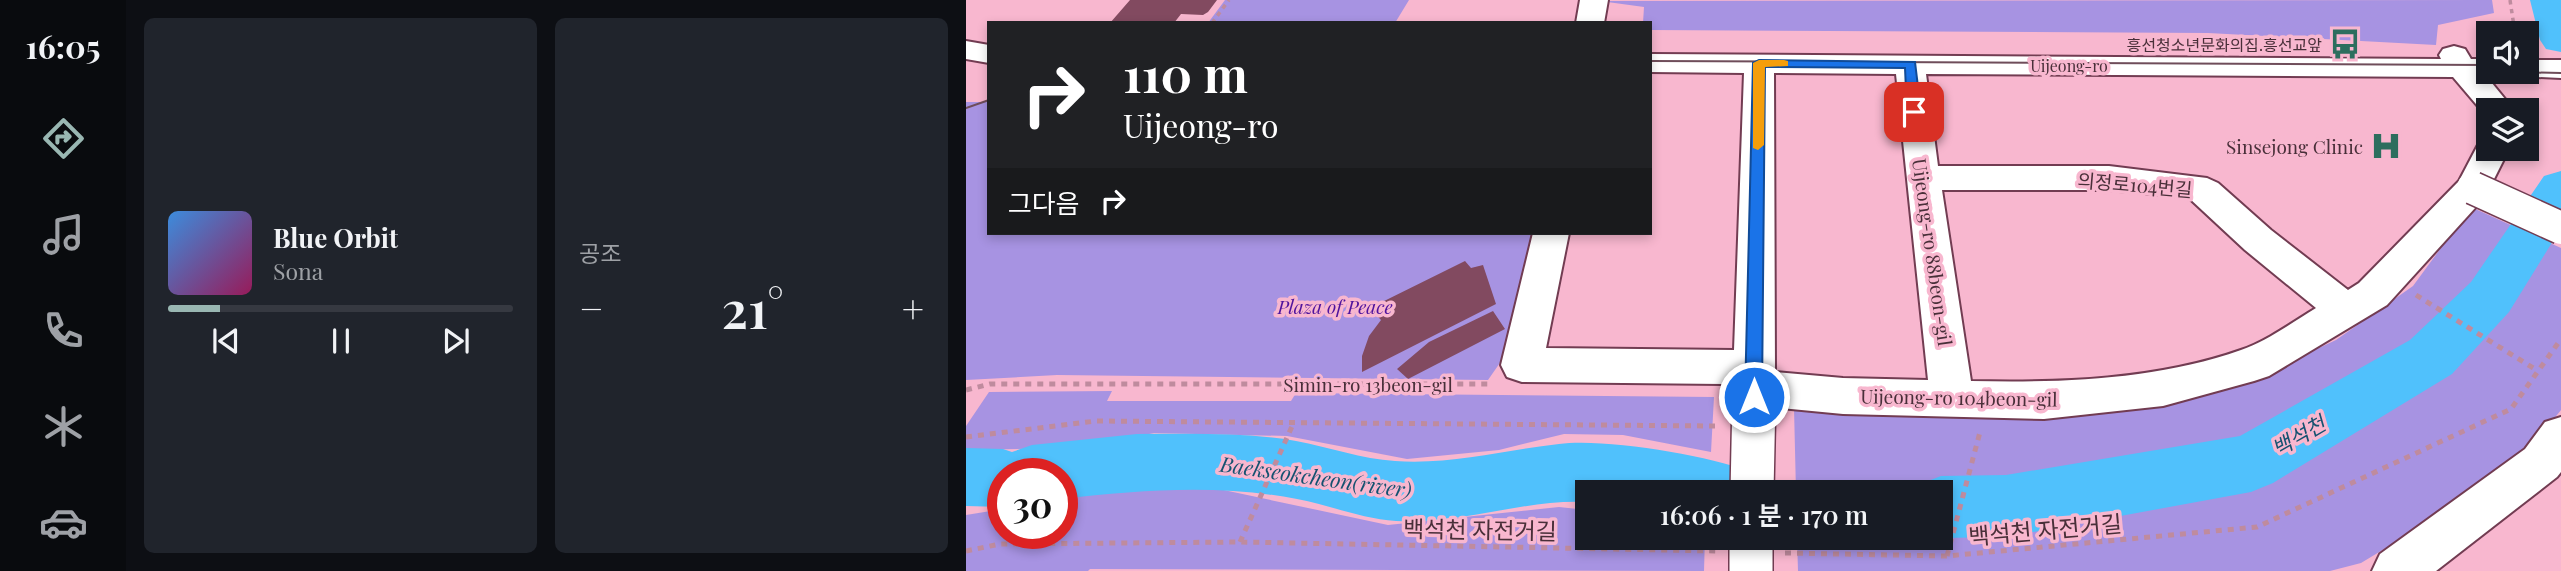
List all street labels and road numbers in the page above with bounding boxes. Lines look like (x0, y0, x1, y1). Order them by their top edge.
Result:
street label: Uijeong-ro (2030, 55, 2108, 76)
street label: Uijeong-ro 88beon-gil (1907, 157, 1959, 348)
street label: 의정로104번길 (2076, 166, 2194, 202)
street label: Simin-ro 13beon-gil (1283, 371, 1453, 397)
street label: Uijeong-ro 104beon-gil (1860, 382, 2058, 412)
street label: 백석천 자전거길 (1967, 507, 2123, 551)
street label: 백석천 자전거길 (1403, 512, 1557, 546)

